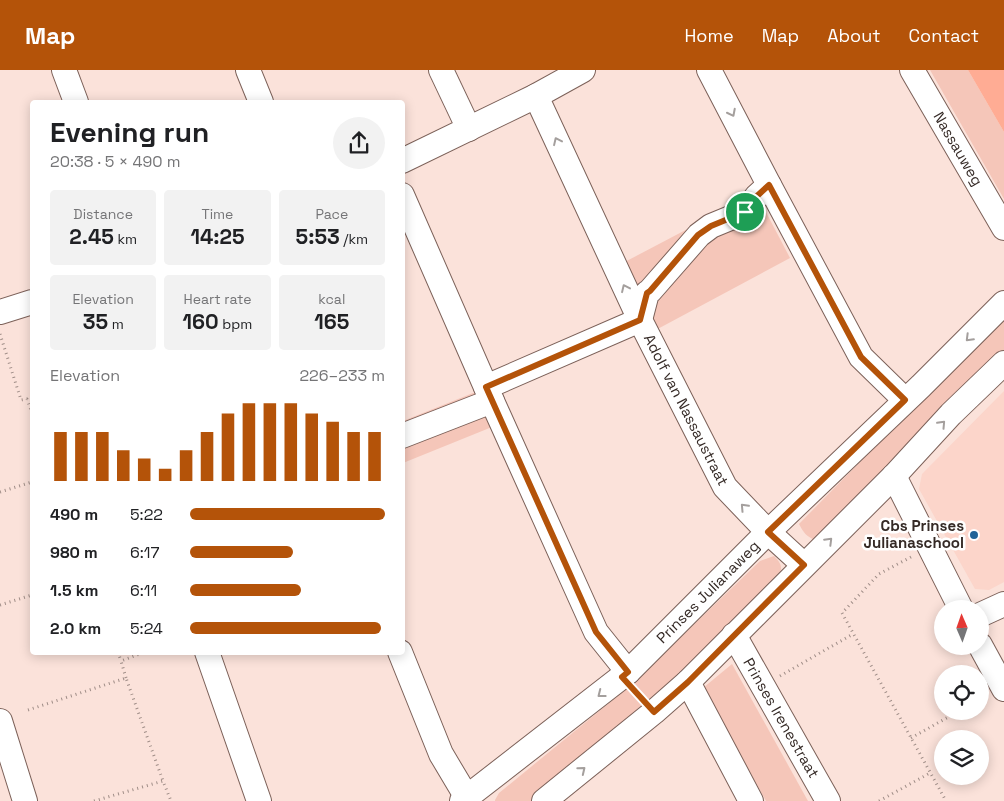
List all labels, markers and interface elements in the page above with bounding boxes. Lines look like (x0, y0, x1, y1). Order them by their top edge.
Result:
text: Map (25, 20, 75, 51)
text: Home (685, 24, 734, 47)
text: Map (762, 24, 799, 47)
text: About (827, 24, 881, 47)
text: Contact (909, 24, 979, 47)
one-way arrow (726, 108, 736, 117)
street label: Nassauweg (930, 108, 987, 189)
text: Evening run (50, 114, 209, 150)
button: share (333, 117, 385, 169)
one-way arrow (553, 137, 563, 146)
text: 20:38 · 5 × 490 m (50, 151, 180, 172)
pin (724, 191, 766, 233)
icon: arrive (731, 198, 759, 226)
text: Distance (73, 205, 133, 223)
text: Time (202, 205, 233, 223)
text: Pace (315, 205, 348, 223)
text: 2.45 (69, 223, 114, 250)
text: 14:25 (190, 223, 245, 250)
text: 5:53 (296, 223, 340, 250)
text: km (114, 230, 137, 248)
text: /km (340, 230, 368, 248)
one-way arrow (621, 284, 632, 293)
text: Elevation (72, 290, 134, 308)
text: Heart rate (184, 290, 251, 308)
text: kcal (318, 290, 345, 308)
text: 35 (83, 308, 108, 335)
text: 160 (183, 308, 219, 335)
text: 165 (314, 308, 349, 335)
text: m (108, 315, 124, 333)
text: bpm (219, 315, 252, 333)
street label: Adolf van Nassaustraat (640, 331, 733, 489)
one-way arrow (966, 332, 975, 341)
text: Elevation (50, 365, 120, 386)
text: 226–233 m (299, 365, 385, 386)
one-way arrow (936, 420, 945, 429)
text: 490 m (50, 504, 98, 525)
text: 5:22 (130, 504, 163, 525)
one-way arrow (741, 504, 750, 513)
place label: Cbs Prinses Julianaschool (863, 516, 964, 552)
marker: Cbs Prinses Julianaschool (968, 529, 980, 541)
street label: Prinses Julianaweg (652, 536, 763, 647)
one-way arrow (823, 538, 832, 547)
text: 980 m (50, 542, 98, 563)
text: 6:17 (130, 542, 160, 563)
text: 1.5 km (50, 580, 98, 601)
text: 6:11 (130, 580, 157, 601)
north arrow (934, 600, 989, 655)
map controls (934, 600, 989, 785)
text: 2.0 km (50, 618, 101, 639)
text: 5:24 (130, 618, 163, 639)
street label: Prinses Irenestraat (739, 654, 824, 781)
button: locate (934, 665, 989, 720)
one-way arrow (598, 688, 607, 696)
button: layers (934, 730, 989, 785)
one-way arrow (576, 768, 585, 776)

